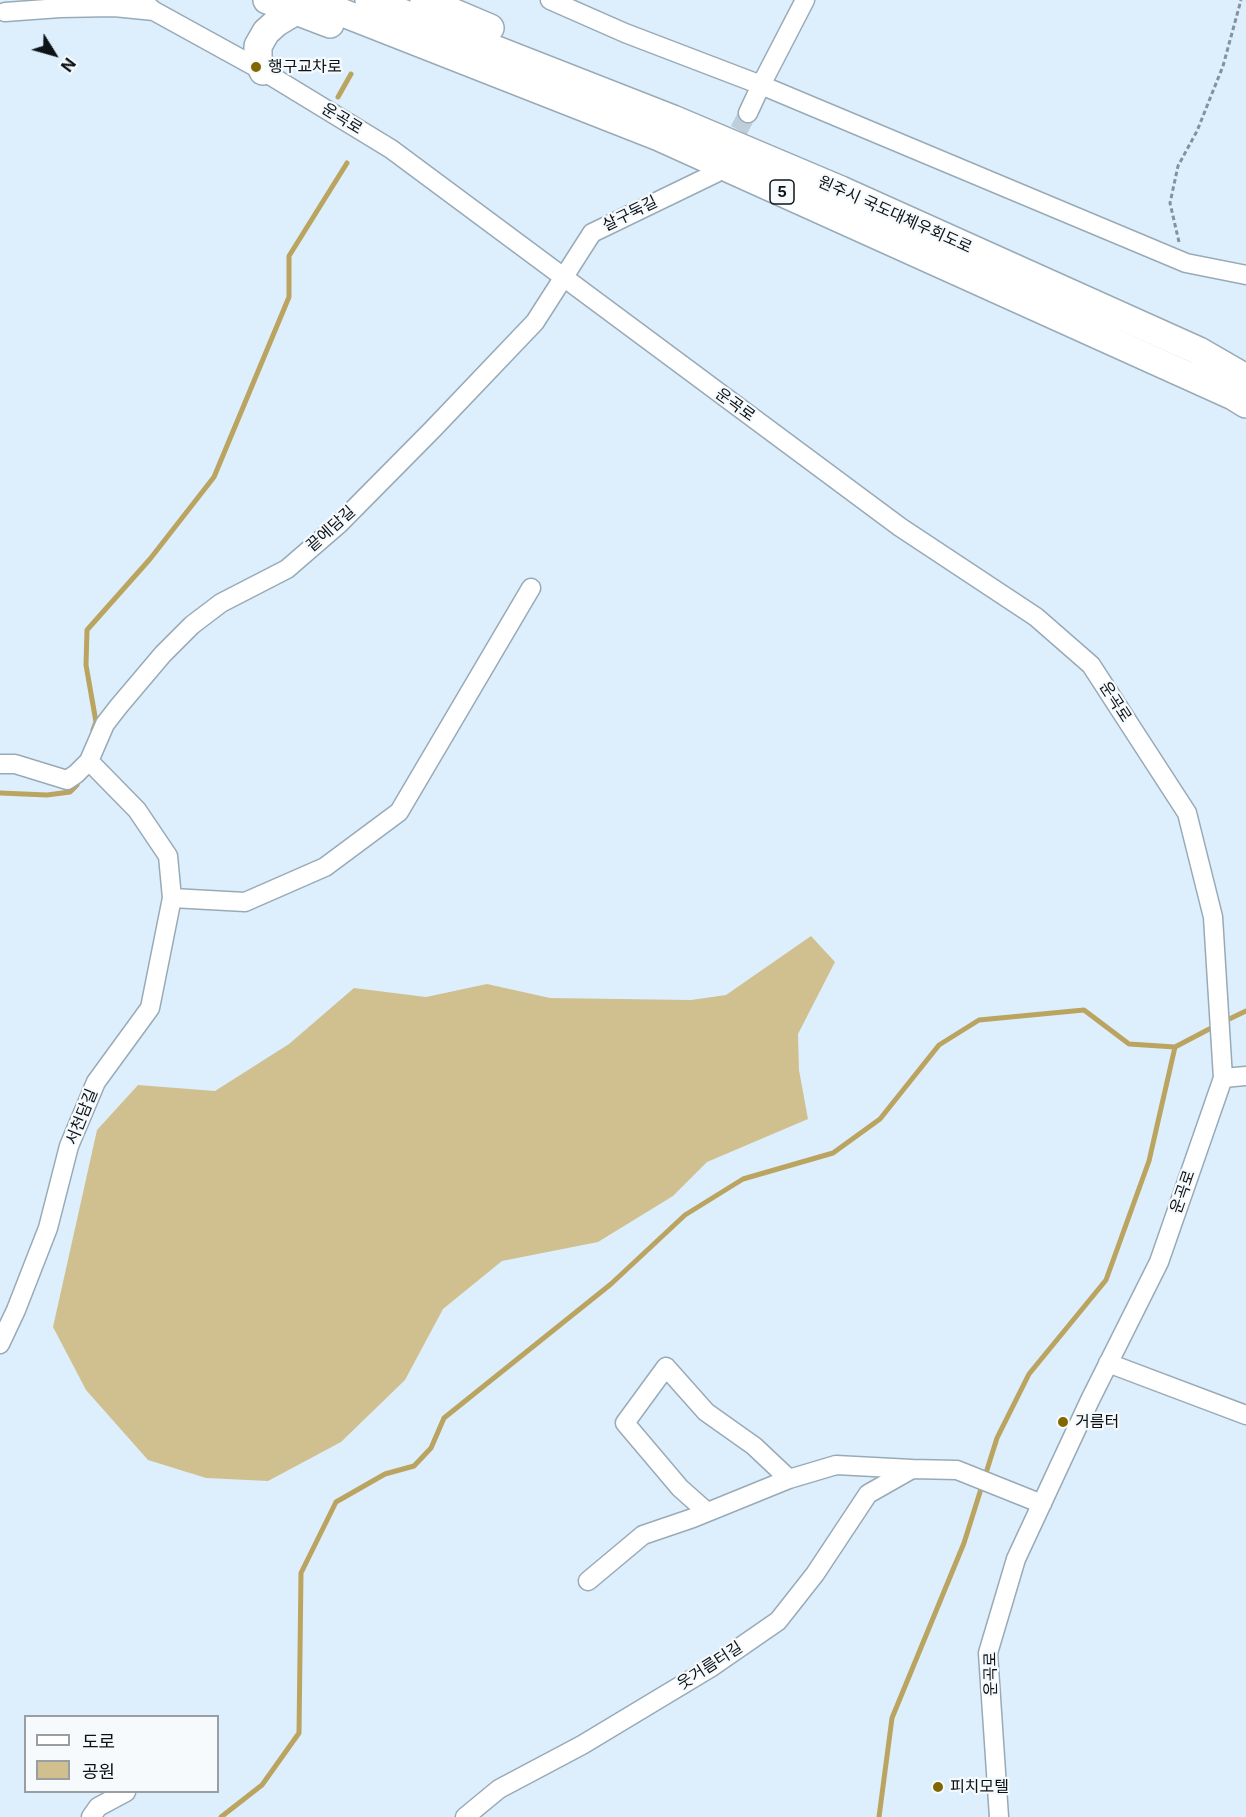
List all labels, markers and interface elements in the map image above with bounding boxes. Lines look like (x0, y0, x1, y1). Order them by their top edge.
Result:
north arrow (24, 24, 84, 84)
text: N (57, 54, 80, 76)
place label: 행구교차로 (268, 57, 342, 77)
marker: 행구교차로 (249, 60, 263, 74)
street label: 운곡로 (318, 99, 366, 139)
street label: 원주시 국도대체우회도로 (815, 172, 975, 258)
road number: 5 (770, 180, 794, 204)
street label: 살구둑길 (599, 192, 661, 236)
street label: 운곡로 (711, 384, 759, 426)
street label: 끝에담길 (303, 502, 359, 556)
street label: 운곡로 (1095, 678, 1135, 726)
street label: 서천담길 (62, 1086, 102, 1148)
street label: 운곡로 (1167, 1168, 1199, 1216)
place label: 거름터 (1075, 1412, 1119, 1432)
marker: 거름터 (1056, 1415, 1070, 1429)
street label: 웃거름터길 (674, 1638, 746, 1694)
street label: 운곡로 (981, 1652, 1001, 1696)
legend (24, 1715, 219, 1793)
text: 도로 (82, 1731, 115, 1752)
text: 공원 (82, 1761, 115, 1782)
place label: 피치모텔 (950, 1777, 1009, 1797)
marker: 피치모텔 (931, 1780, 945, 1794)

